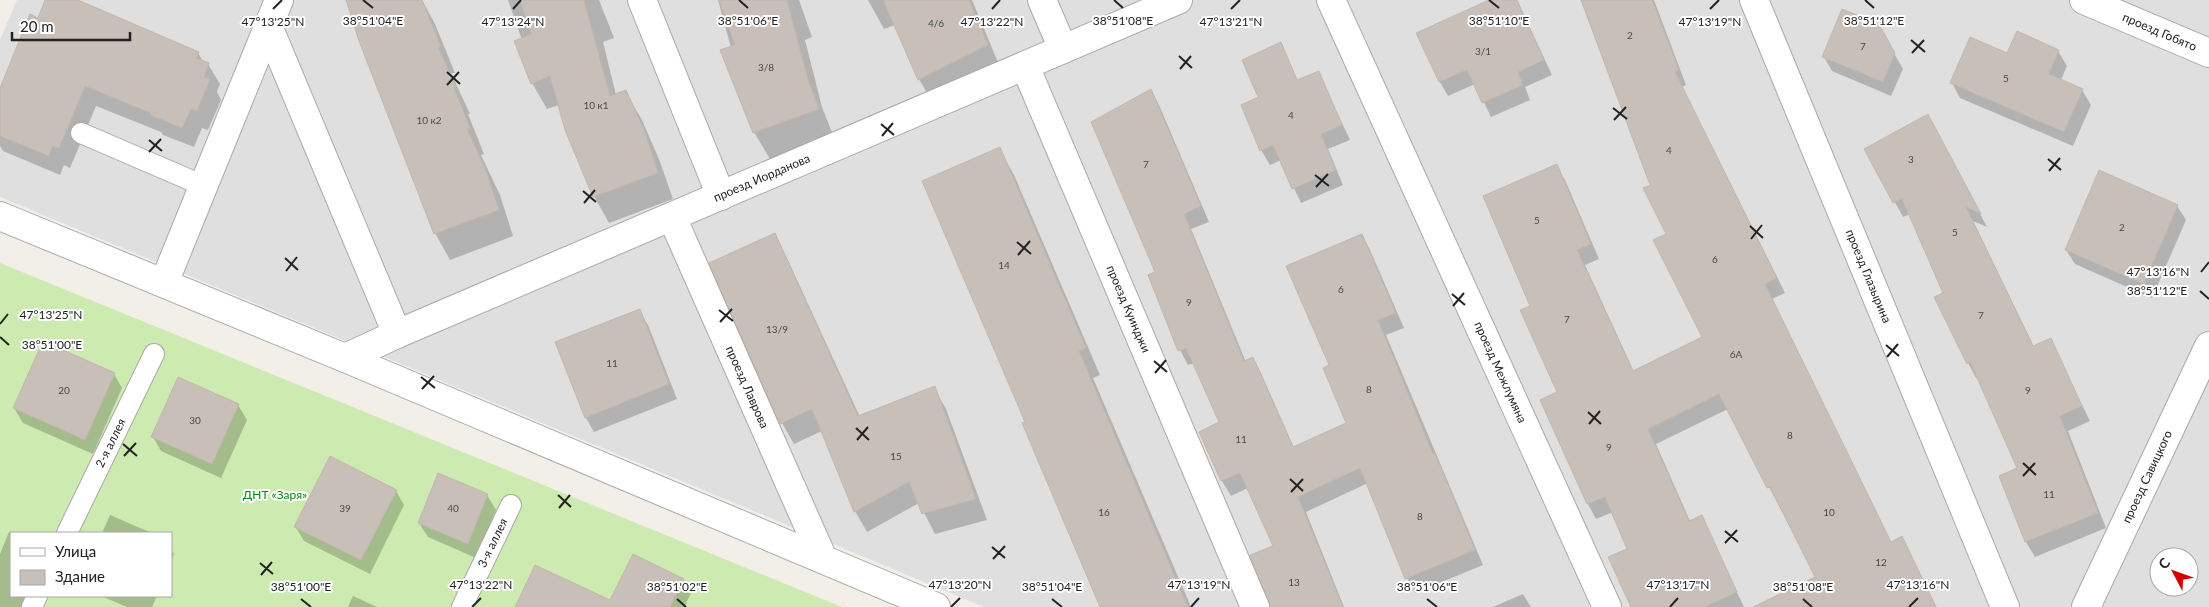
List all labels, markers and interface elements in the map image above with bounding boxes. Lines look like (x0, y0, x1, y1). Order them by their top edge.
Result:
street label: проезд Гобято (2120, 9, 2199, 54)
scale bar (12, 10, 130, 42)
text: 38°51'04"E (343, 13, 403, 28)
text: 38°51'06"E (718, 13, 778, 28)
text: 38°51'08"E (1093, 13, 1153, 28)
text: 38°51'10"E (1469, 13, 1529, 28)
text: 38°51'12"E (1844, 13, 1904, 28)
text: 47°13'25"N (242, 14, 304, 29)
text: 47°13'24"N (482, 14, 544, 29)
text: 47°13'22"N (961, 14, 1023, 29)
text: 47°13'21"N (1200, 14, 1262, 29)
text: 47°13'19"N (1679, 14, 1741, 29)
text: 20 m (20, 17, 54, 35)
house number: 4/6 (928, 17, 944, 29)
house number: 2 (1627, 29, 1633, 41)
house number: 7 (1860, 40, 1866, 52)
house number: 3/1 (1475, 45, 1491, 57)
house number: 3/8 (758, 61, 774, 73)
house number: 5 (2003, 72, 2009, 84)
house number: 10 к1 (583, 99, 609, 111)
house number: 4 (1288, 109, 1294, 121)
house number: 10 к2 (416, 114, 442, 126)
house number: 4 (1666, 144, 1672, 156)
street label: проезд Иорданова (711, 150, 812, 205)
house number: 3 (1908, 153, 1914, 165)
house number: 7 (1143, 158, 1149, 170)
house number: 5 (1534, 214, 1540, 226)
house number: 2 (2119, 221, 2125, 233)
house number: 5 (1952, 226, 1958, 238)
street label: проезд Глазырина (1843, 227, 1895, 325)
house number: 6 (1712, 253, 1718, 265)
house number: 14 (998, 259, 1010, 271)
street label: проезд Куинджи (1104, 263, 1154, 355)
text: 47°13'16"N (2127, 264, 2189, 279)
house number: 6 (1338, 283, 1344, 295)
text: 38°51'12"E (2127, 283, 2187, 298)
house number: 9 (1186, 296, 1192, 308)
text: 47°13'25"N (20, 307, 82, 322)
house number: 7 (1978, 309, 1984, 321)
house number: 7 (1564, 313, 1570, 325)
street label: проезд Межлумяна (1471, 319, 1530, 425)
house number: 13/9 (766, 323, 788, 335)
text: 38°51'00"E (22, 337, 82, 352)
street label: проезд Лаврова (723, 343, 772, 430)
house number: 6А (1730, 348, 1743, 360)
house number: 11 (606, 357, 618, 369)
house number: 8 (1366, 383, 1372, 395)
house number: 20 (58, 384, 70, 396)
house number: 9 (2025, 384, 2031, 396)
house number: 30 (189, 414, 201, 426)
street label: 2-я аллея (92, 416, 129, 470)
street label: проезд Савицкого (2119, 428, 2175, 525)
house number: 8 (1787, 429, 1793, 441)
house number: 11 (1235, 433, 1247, 445)
house number: 9 (1606, 441, 1612, 453)
house number: 15 (890, 450, 902, 462)
park label: ДНТ «Заря» (243, 487, 307, 502)
house number: 11 (2043, 488, 2055, 500)
house number: 39 (339, 502, 351, 514)
house number: 40 (447, 502, 459, 514)
house number: 16 (1098, 506, 1110, 518)
house number: 10 (1823, 506, 1835, 518)
house number: 8 (1417, 510, 1423, 522)
street label: 3-я аллея (474, 516, 511, 570)
legend (10, 532, 172, 597)
text: Улица (55, 542, 96, 560)
north arrow (2149, 547, 2199, 597)
text: С (2154, 554, 2174, 572)
house number: 12 (1875, 556, 1887, 568)
text: Здание (55, 567, 105, 585)
house number: 13 (1288, 576, 1300, 588)
text: 47°13'22"N (450, 577, 512, 592)
text: 47°13'20"N (929, 577, 991, 592)
text: 47°13'19"N (1168, 577, 1230, 592)
text: 47°13'17"N (1647, 577, 1709, 592)
text: 47°13'16"N (1887, 577, 1949, 592)
text: 38°51'00"E (271, 579, 331, 594)
text: 38°51'02"E (647, 579, 707, 594)
text: 38°51'04"E (1022, 579, 1082, 594)
text: 38°51'06"E (1397, 579, 1457, 594)
text: 38°51'08"E (1773, 579, 1833, 594)

